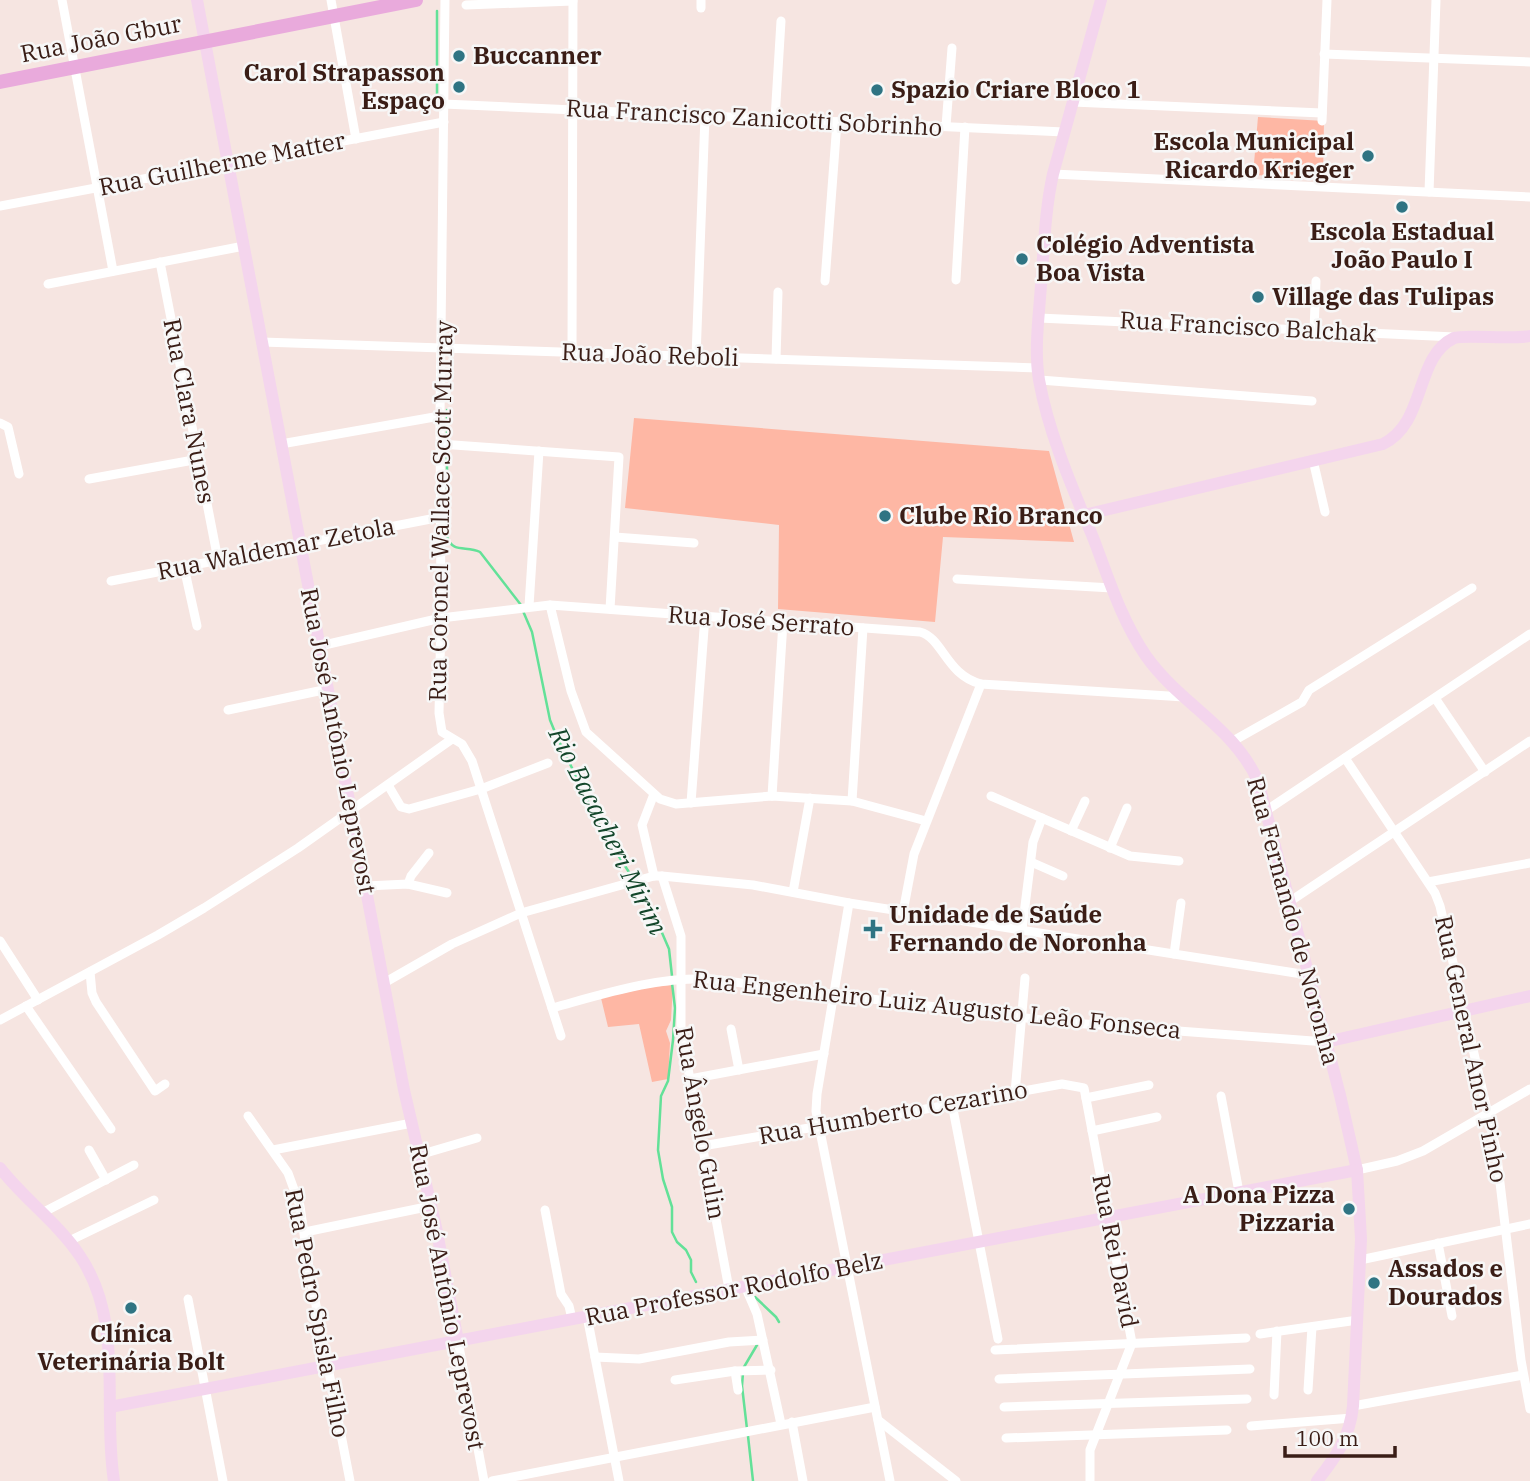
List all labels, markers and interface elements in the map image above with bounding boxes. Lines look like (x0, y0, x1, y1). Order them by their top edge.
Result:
street label: Rua João Gbur (18, 7, 184, 69)
place label: Buccanner (473, 39, 602, 71)
marker: Buccanner (451, 48, 467, 64)
place label: Carol Strapasson Espaço (244, 56, 445, 116)
place label: Spazio Criare Bloco 1 (891, 73, 1141, 105)
marker: Carol Strapasson Espaço (451, 79, 467, 95)
marker: Spazio Criare Bloco 1 (869, 82, 885, 98)
street label: Rua Francisco Zanicotti Sobrinho (565, 91, 943, 143)
street label: Rua Guilherme Matter (96, 123, 348, 203)
place label: Escola Municipal Ricardo Krieger (1153, 125, 1354, 185)
marker: Escola Municipal Ricardo Krieger (1360, 148, 1376, 164)
marker: Escola Estadual João Paulo I (1394, 199, 1410, 215)
place label: Escola Estadual João Paulo I (1310, 215, 1494, 275)
place label: Colégio Adventista Boa Vista (1036, 228, 1255, 288)
marker: Colégio Adventista Boa Vista (1014, 251, 1030, 267)
place label: Village das Tulipas (1272, 280, 1494, 312)
marker: Village das Tulipas (1250, 289, 1266, 305)
street label: Rua Francisco Balchak (1119, 303, 1377, 349)
street label: Rua Clara Nunes (156, 315, 224, 506)
street label: Rua Coronel Wallace Scott Murray (421, 320, 459, 702)
street label: Rua João Reboli (561, 335, 739, 373)
place label: Clube Rio Branco (899, 499, 1103, 531)
marker: Clube Rio Branco (877, 508, 893, 524)
street label: Rua Waldemar Zetola (154, 509, 397, 587)
street label: Rua José Antônio Leprevost (294, 585, 384, 897)
street label: Rua José Serrato (667, 598, 855, 642)
water label: Rio Bacacheri Mirim (541, 720, 676, 940)
street label: Rua Fernando de Noronha (1240, 773, 1348, 1068)
place label: Unidade de Saúde Fernando de Noronha (889, 898, 1147, 958)
street label: Rua General Anor Pinho (1428, 912, 1516, 1185)
marker: Unidade de Saúde Fernando de Noronha (863, 919, 883, 939)
street label: Rua Engenheiro Luiz Augusto Leão Fonseca (691, 962, 1183, 1046)
street label: Rua Ângelo Gulin (668, 1024, 734, 1222)
street label: Rua Humberto Cezarino (756, 1073, 1030, 1151)
street label: Rua José Antônio Leprevost (403, 1141, 493, 1453)
street label: Rua Rei David (1085, 1171, 1147, 1330)
place label: A Dona Pizza Pizzaria (1183, 1178, 1335, 1238)
street label: Rua Pedro Spisla Filho (278, 1186, 358, 1440)
marker: A Dona Pizza Pizzaria (1341, 1201, 1357, 1217)
street label: Rua Professor Rodolfo Belz (582, 1243, 885, 1333)
place label: Assados e Dourados (1388, 1252, 1503, 1312)
marker: Assados e Dourados (1366, 1275, 1382, 1291)
marker: Clínica Veterinária Bolt (123, 1300, 139, 1316)
place label: Clínica Veterinária Bolt (37, 1317, 225, 1377)
scale bar (1285, 1414, 1395, 1458)
text: 100 m (1296, 1424, 1359, 1452)

